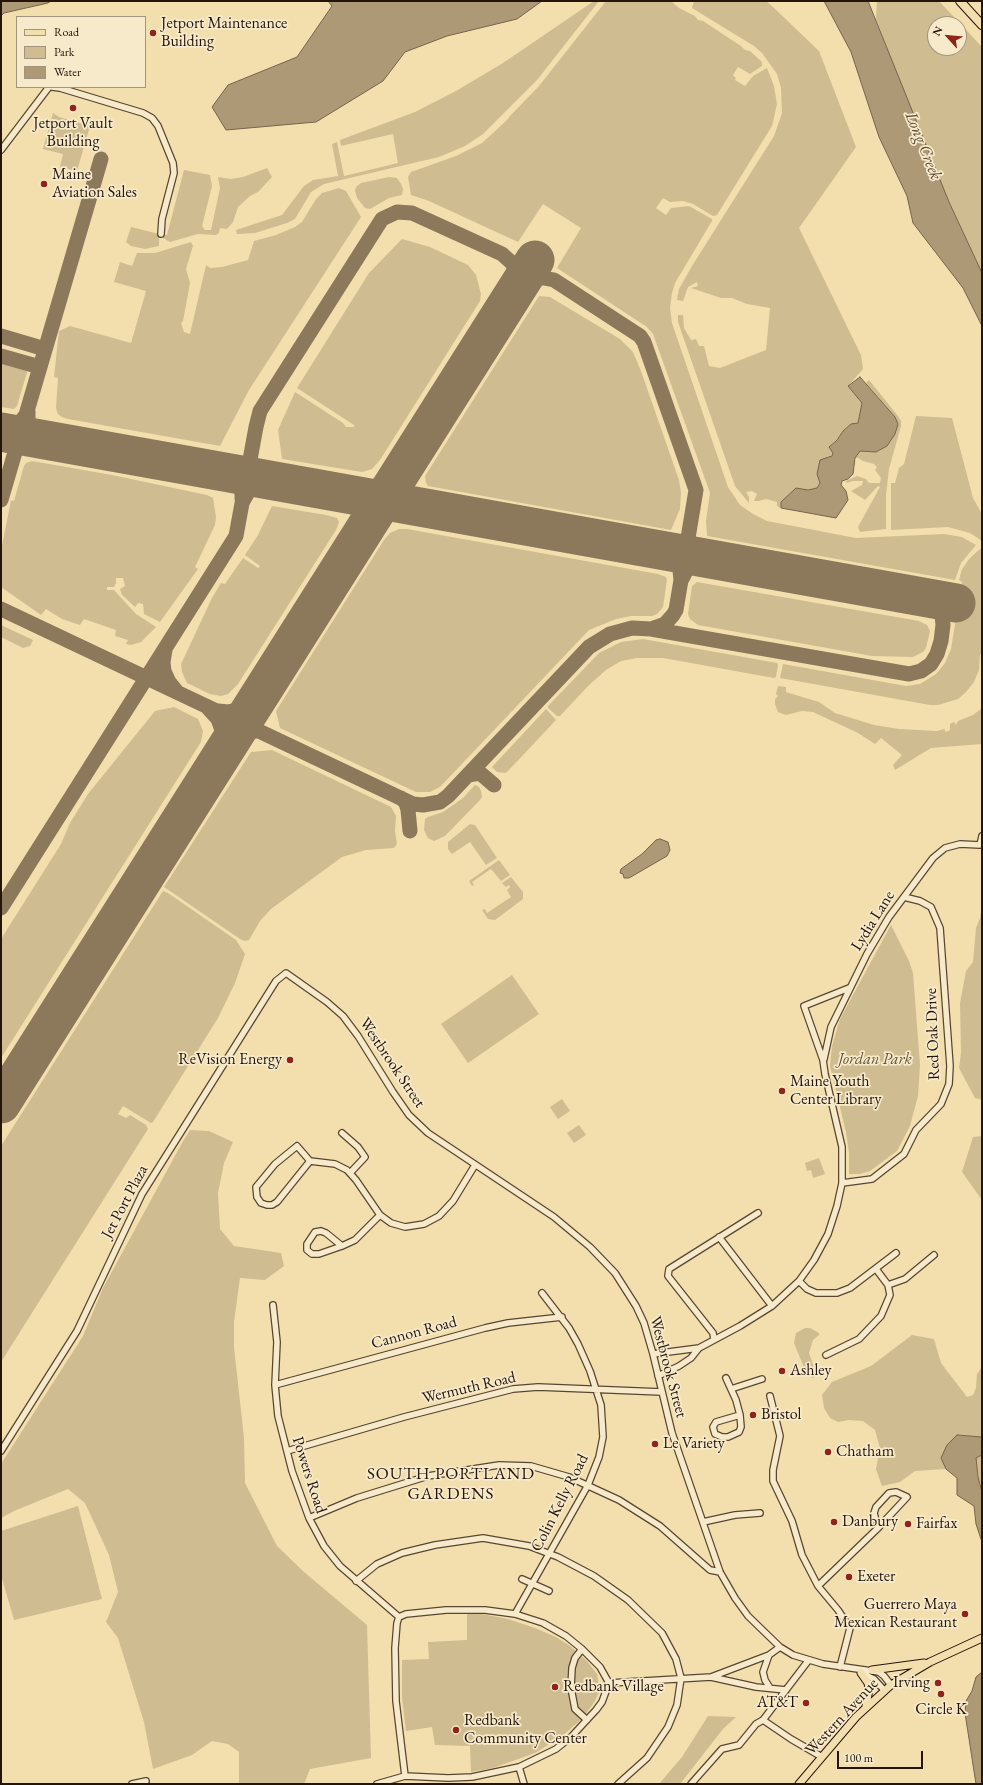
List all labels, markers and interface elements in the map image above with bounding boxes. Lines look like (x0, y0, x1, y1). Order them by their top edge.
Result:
place label: Jetport Maintenance Building (161, 14, 287, 52)
legend (16, 16, 146, 88)
north arrow (927, 16, 967, 56)
text: Road (54, 24, 79, 40)
text: N (929, 24, 945, 38)
marker: Jetport Maintenance Building (148, 28, 158, 38)
text: Park (54, 44, 74, 60)
text: Water (54, 64, 81, 80)
marker: Jetport Vault Building (68, 103, 78, 113)
water label: Long Creek (900, 109, 946, 183)
place label: Jetport Vault Building (33, 114, 113, 152)
place label: Maine Aviation Sales (52, 165, 137, 203)
marker: Maine Aviation Sales (39, 179, 49, 189)
street label: Lydia Lane (847, 887, 899, 955)
street label: Red Oak Drive (922, 988, 944, 1080)
street label: Westbrook Street (355, 1014, 429, 1112)
place label: ReVision Energy (178, 1050, 282, 1070)
park label: Jordan Park (838, 1050, 912, 1070)
marker: ReVision Energy (285, 1055, 295, 1065)
place label: Maine Youth Center Library (790, 1072, 881, 1110)
marker: Maine Youth Center Library (777, 1086, 787, 1096)
street label: Jet Port Plaza (98, 1162, 152, 1242)
street label: Cannon Road (369, 1312, 459, 1354)
street label: Westbrook Street (645, 1314, 691, 1420)
place label: Ashley (790, 1361, 832, 1381)
marker: Ashley (777, 1366, 787, 1376)
street label: Wermuth Road (420, 1368, 518, 1408)
place label: Bristol (761, 1405, 801, 1425)
marker: Bristol (748, 1410, 758, 1420)
street label: Powers Road (288, 1434, 330, 1516)
place label: Le Variety (663, 1434, 725, 1454)
marker: Le Variety (650, 1439, 660, 1449)
place label: Chatham (836, 1442, 894, 1462)
marker: Chatham (823, 1447, 833, 1457)
street label: Colin Kelly Road (527, 1451, 593, 1555)
district label: SOUTH PORTLAND GARDENS (367, 1464, 535, 1504)
place label: Danbury (842, 1512, 898, 1532)
place label: Fairfax (916, 1514, 957, 1534)
marker: Danbury (829, 1517, 839, 1527)
marker: Fairfax (903, 1519, 913, 1529)
place label: Exeter (857, 1567, 895, 1587)
marker: Exeter (844, 1572, 854, 1582)
place label: Guerrero Maya Mexican Restaurant (834, 1595, 957, 1633)
marker: Guerrero Maya Mexican Restaurant (960, 1609, 970, 1619)
place label: Irving (893, 1673, 930, 1693)
street label: Western Avenue (801, 1674, 883, 1760)
place label: Redbank Village (563, 1677, 664, 1697)
marker: Irving (933, 1678, 943, 1688)
marker: Redbank Village (550, 1682, 560, 1692)
marker: Circle K (936, 1689, 946, 1699)
place label: AT&T (757, 1693, 798, 1713)
marker: AT&T (801, 1698, 811, 1708)
place label: Circle K (915, 1700, 967, 1720)
place label: Redbank Community Center (464, 1711, 587, 1749)
marker: Redbank Community Center (451, 1725, 461, 1735)
scale bar (839, 1743, 925, 1769)
text: 100 m (844, 1750, 873, 1766)

